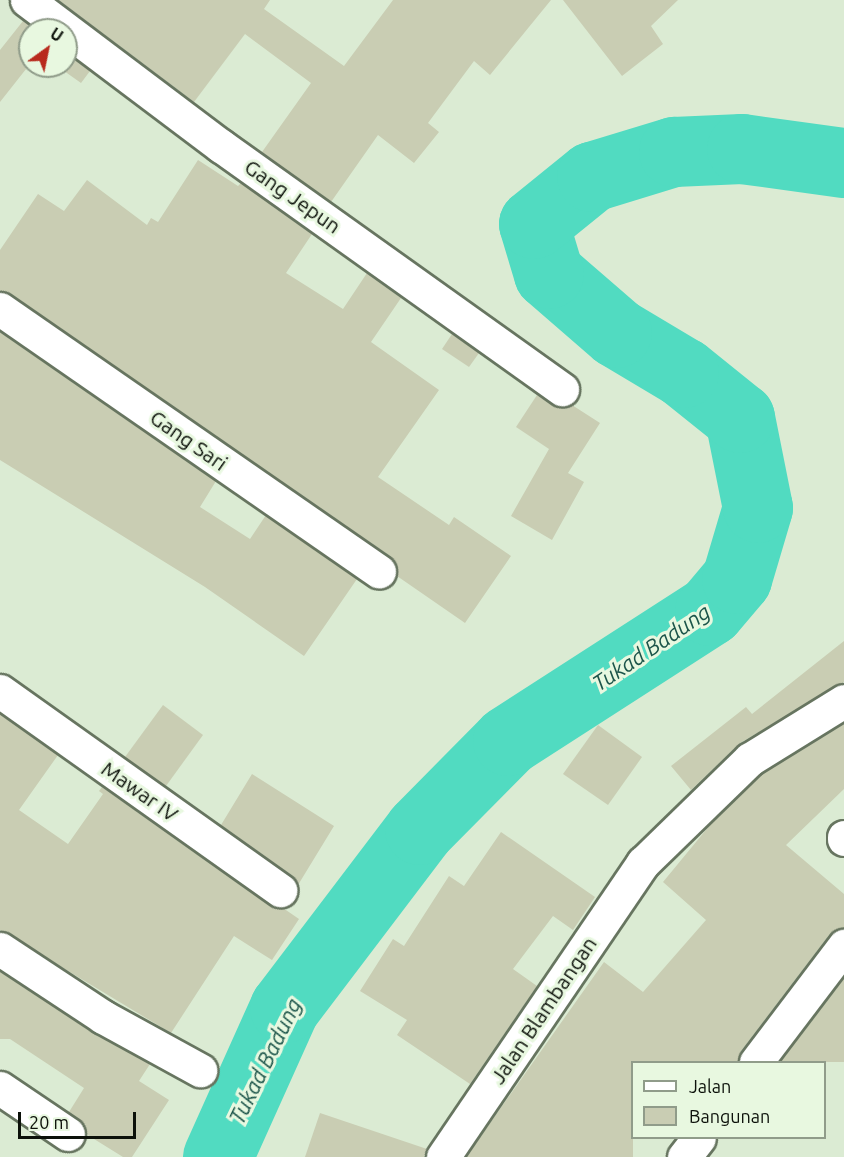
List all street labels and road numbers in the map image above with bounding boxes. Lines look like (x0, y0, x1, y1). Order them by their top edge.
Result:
street label: Gang Jepun (240, 154, 346, 238)
street label: Gang Sari (146, 404, 232, 476)
street label: Mawar IV (97, 756, 183, 826)
street label: Jalan Blambangan (484, 932, 602, 1088)

